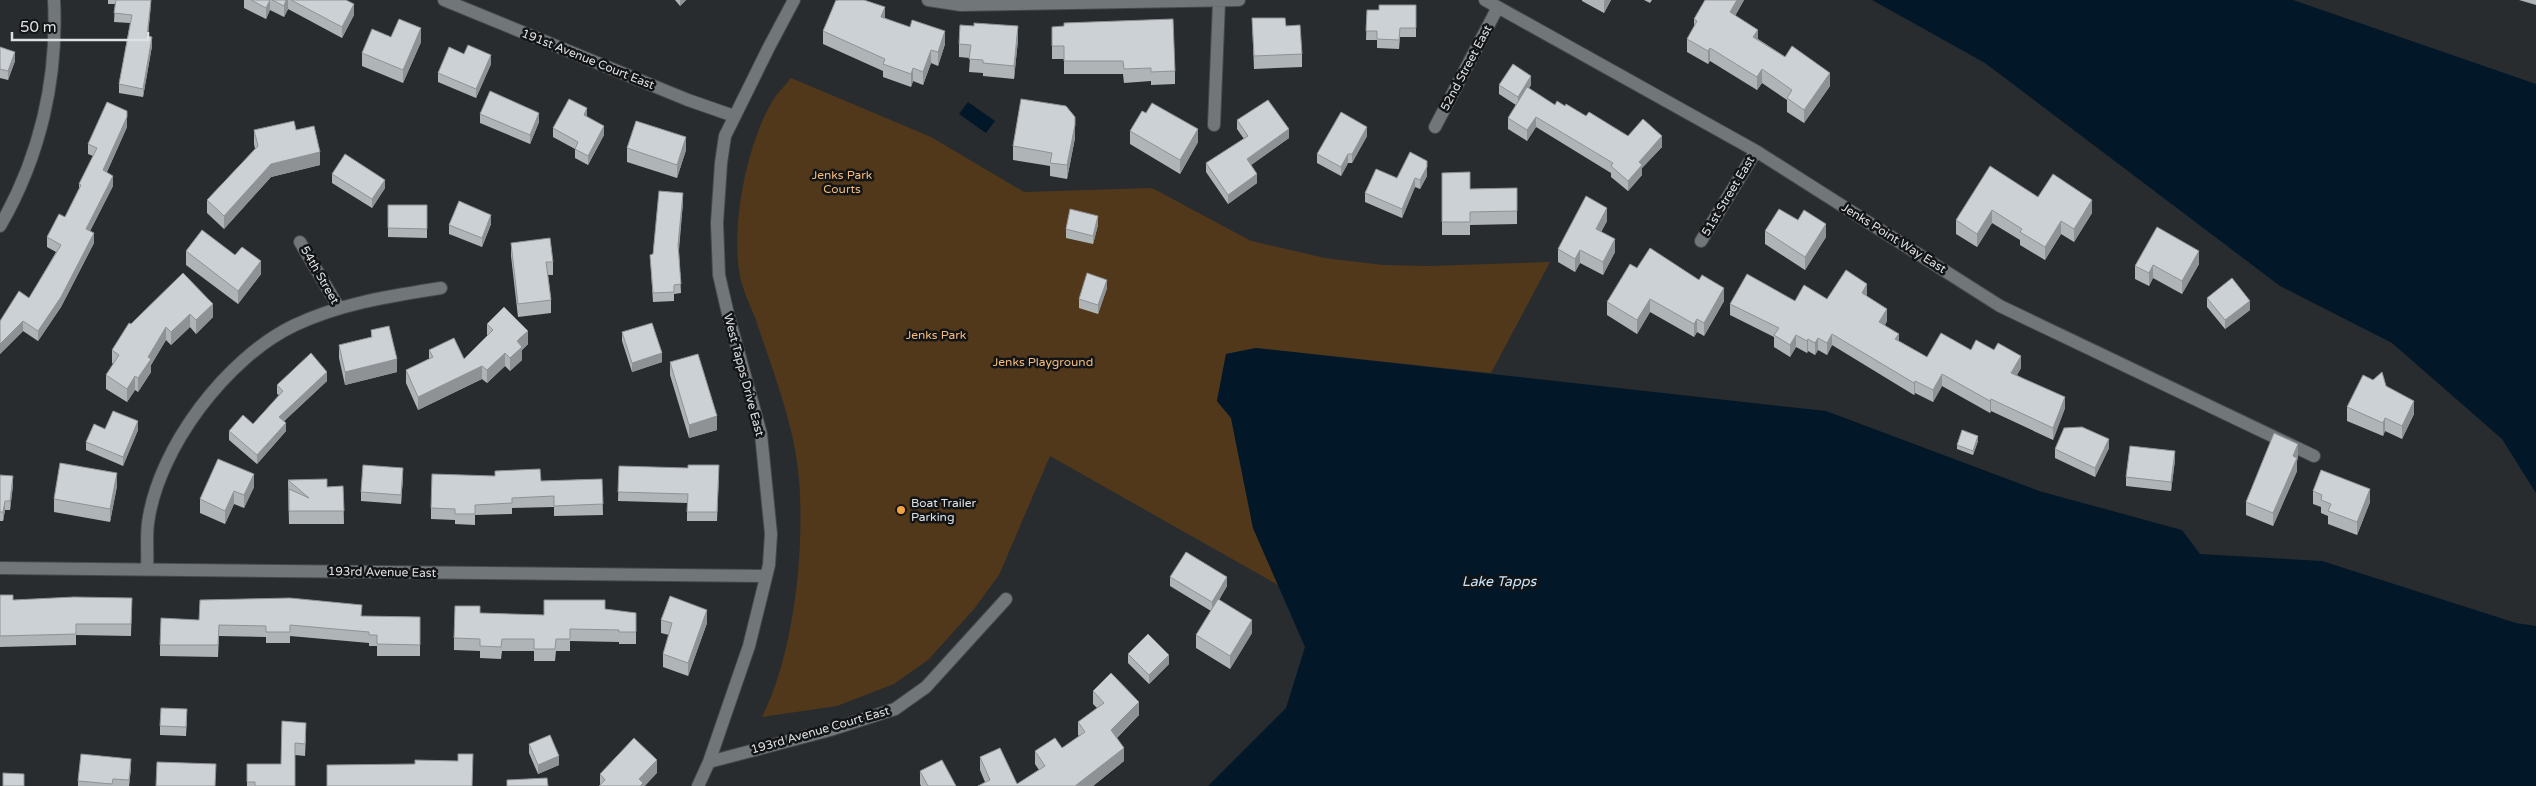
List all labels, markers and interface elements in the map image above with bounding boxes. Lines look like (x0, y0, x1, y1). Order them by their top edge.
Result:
scale bar (12, 10, 149, 42)
text: 50 m (20, 18, 57, 36)
street label: 52nd Street East (1437, 22, 1495, 113)
street label: 191st Avenue Court East (520, 26, 657, 92)
street label: 51st Street East (1699, 153, 1758, 238)
park label: Jenks Park Courts (812, 168, 873, 196)
street label: Jenks Point Way East (1839, 200, 1949, 276)
street label: 54th Street (298, 244, 342, 307)
street label: West Tapps Drive East (721, 312, 767, 438)
park label: Jenks Park (906, 328, 967, 342)
park label: Jenks Playground (993, 355, 1093, 369)
place label: Boat Trailer Parking (911, 496, 977, 524)
marker: Boat Trailer Parking (895, 504, 907, 516)
street label: 193rd Avenue East (328, 564, 437, 580)
water label: Lake Tapps (1462, 573, 1538, 590)
street label: 193rd Avenue Court East (749, 703, 891, 756)

